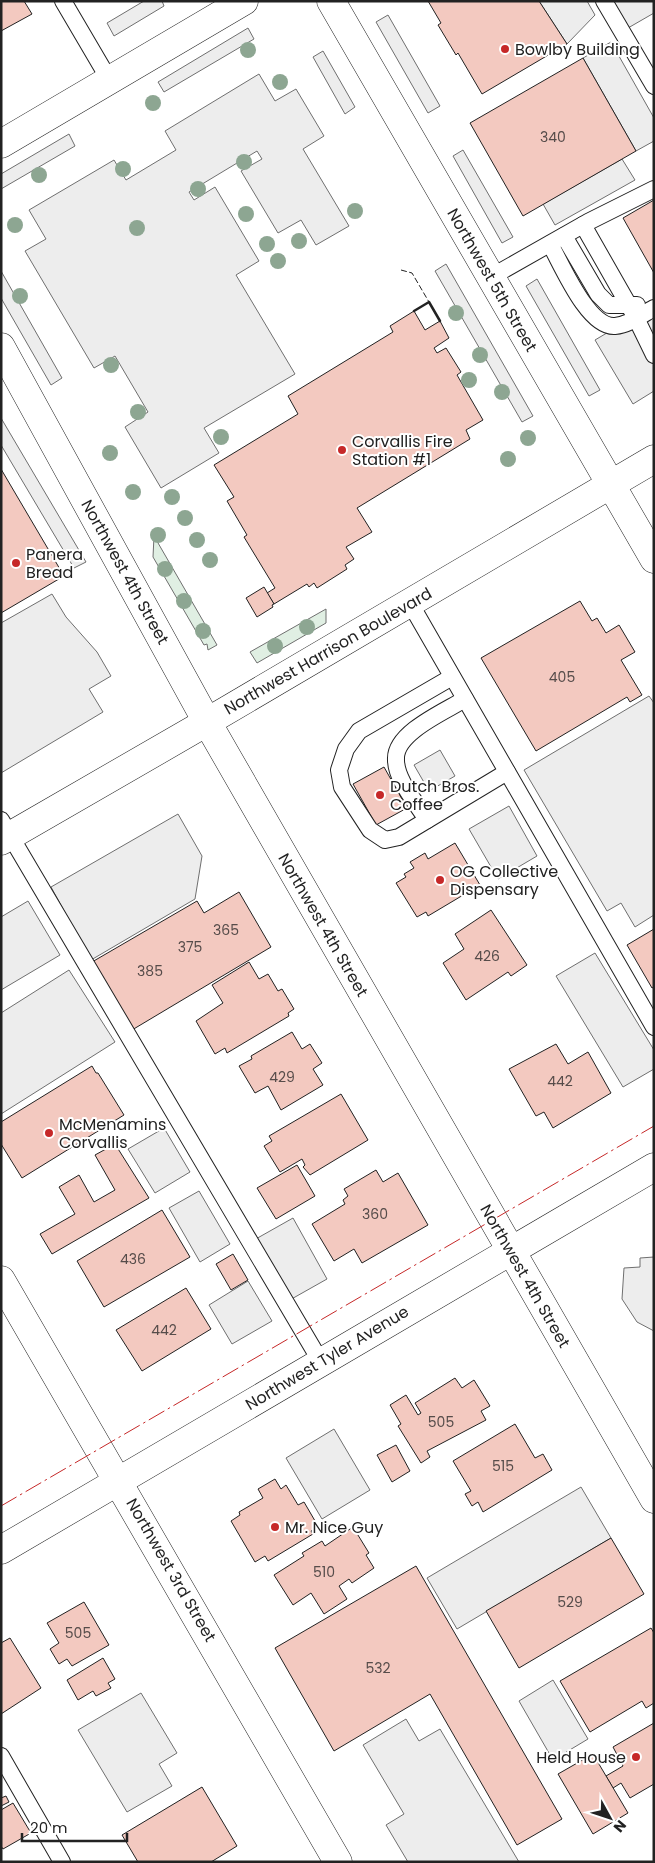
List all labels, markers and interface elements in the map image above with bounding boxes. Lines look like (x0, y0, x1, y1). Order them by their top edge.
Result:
place label: Bowlby Building (515, 38, 640, 61)
marker: Bowlby Building (499, 43, 511, 55)
house number: 340 (540, 127, 566, 147)
street label: Northwest 5th Street (441, 204, 543, 356)
place label: Corvallis Fire Station #1 (352, 430, 453, 471)
marker: Corvallis Fire Station #1 (336, 444, 348, 456)
street label: Northwest 4th Street (76, 495, 174, 649)
place label: Panera Bread (26, 543, 83, 584)
marker: Panera Bread (10, 557, 22, 569)
street label: Northwest Harrison Boulevard (220, 582, 436, 720)
house number: 405 (549, 667, 575, 687)
place label: Dutch Bros. Coffee (390, 775, 479, 816)
marker: Dutch Bros. Coffee (374, 789, 386, 801)
street label: Northwest 4th Street (272, 849, 374, 1001)
place label: OG Collective Dispensary (450, 860, 558, 901)
marker: OG Collective Dispensary (434, 874, 446, 886)
house number: 365 (213, 920, 239, 940)
house number: 375 (178, 937, 202, 957)
house number: 426 (474, 946, 500, 966)
house number: 385 (137, 961, 163, 981)
house number: 429 (269, 1067, 295, 1087)
house number: 442 (547, 1071, 573, 1091)
place label: McMenamins Corvallis (59, 1113, 166, 1154)
marker: McMenamins Corvallis (43, 1127, 55, 1139)
street label: Northwest 4th Street (474, 1200, 576, 1352)
house number: 360 (362, 1204, 388, 1224)
house number: 436 (120, 1249, 146, 1269)
street label: Northwest Tyler Avenue (241, 1300, 413, 1416)
house number: 442 (151, 1320, 177, 1340)
house number: 505 (428, 1412, 454, 1432)
house number: 515 (492, 1456, 514, 1476)
street label: Northwest 3rd Street (120, 1494, 222, 1646)
place label: Mr. Nice Guy (285, 1516, 383, 1539)
marker: Mr. Nice Guy (269, 1521, 281, 1533)
house number: 510 (313, 1562, 335, 1582)
house number: 529 (557, 1592, 583, 1612)
house number: 505 (65, 1623, 91, 1643)
house number: 532 (365, 1658, 391, 1678)
place label: Held House (536, 1746, 626, 1769)
marker: Held House (630, 1751, 642, 1763)
north arrow (585, 1793, 635, 1843)
scale bar (22, 1810, 128, 1842)
text: N (609, 1816, 631, 1837)
text: 20 m (30, 1817, 68, 1838)

